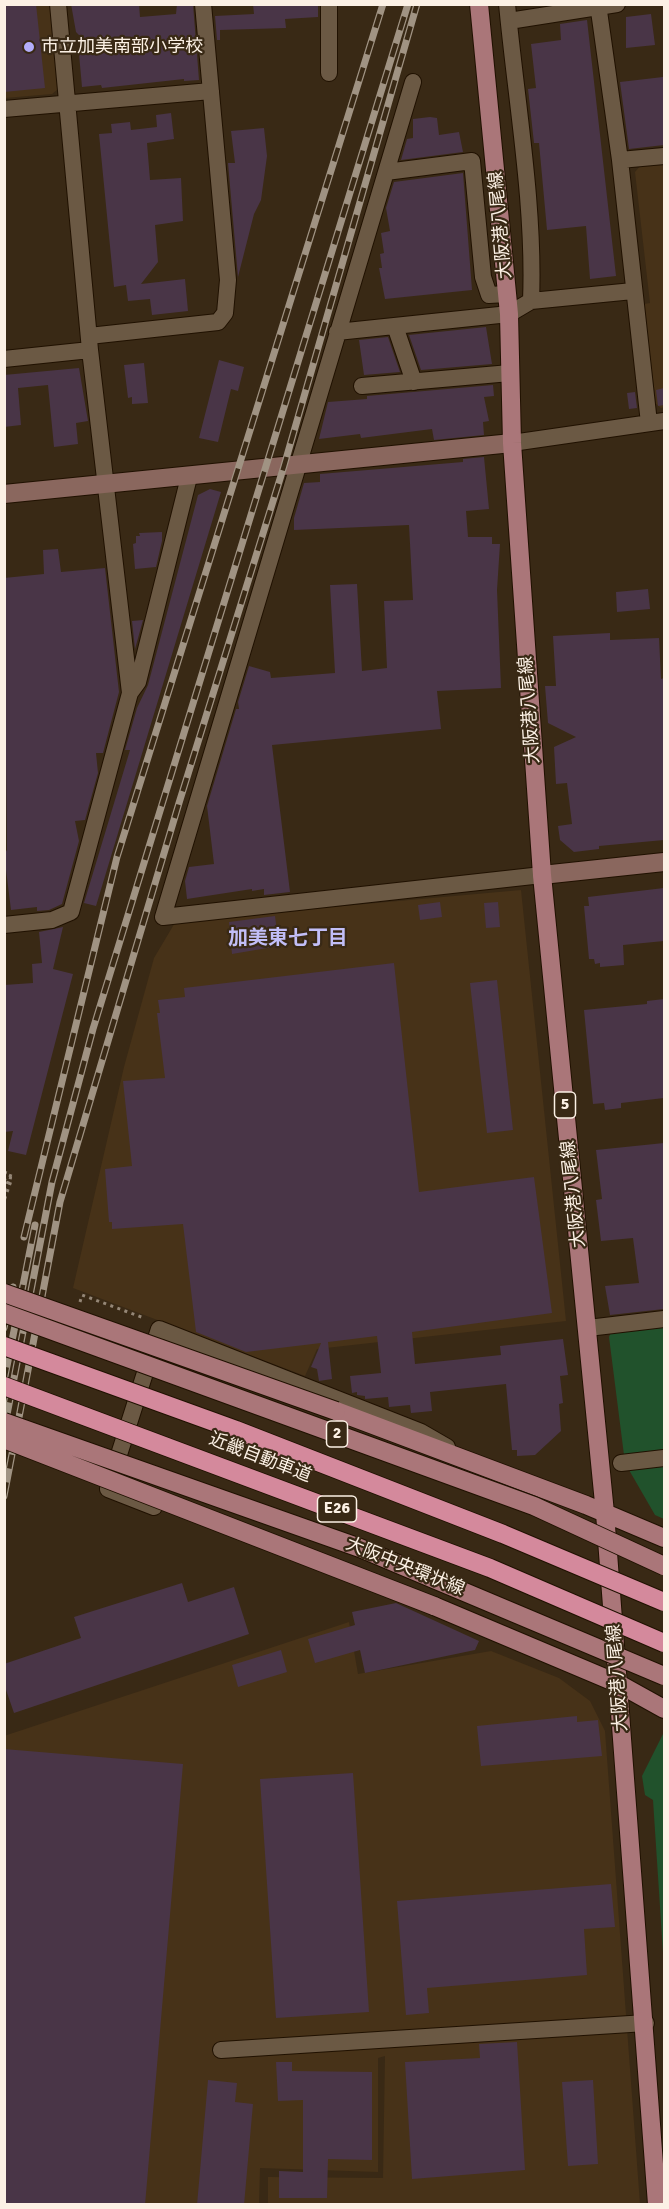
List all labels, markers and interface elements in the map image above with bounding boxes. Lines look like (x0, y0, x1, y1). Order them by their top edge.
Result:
place label: 市立加美南部小学校 (41, 36, 203, 58)
marker: 市立加美南部小学校 (22, 40, 36, 54)
street label: 大阪港八尾線 (486, 170, 516, 280)
street label: 大阪港八尾線 (515, 655, 545, 765)
district label: 加美東七丁目 (228, 927, 348, 951)
road number: 5 (554, 1092, 576, 1118)
street label: 大阪港八尾線 (558, 1139, 590, 1249)
road number: 2 (326, 1421, 348, 1447)
street label: 近畿自動車道 (206, 1429, 314, 1487)
road number: E26 (318, 1496, 356, 1522)
street label: 大阪中央環状線 (343, 1533, 467, 1601)
street label: 大阪港八尾線 (603, 1623, 633, 1733)

